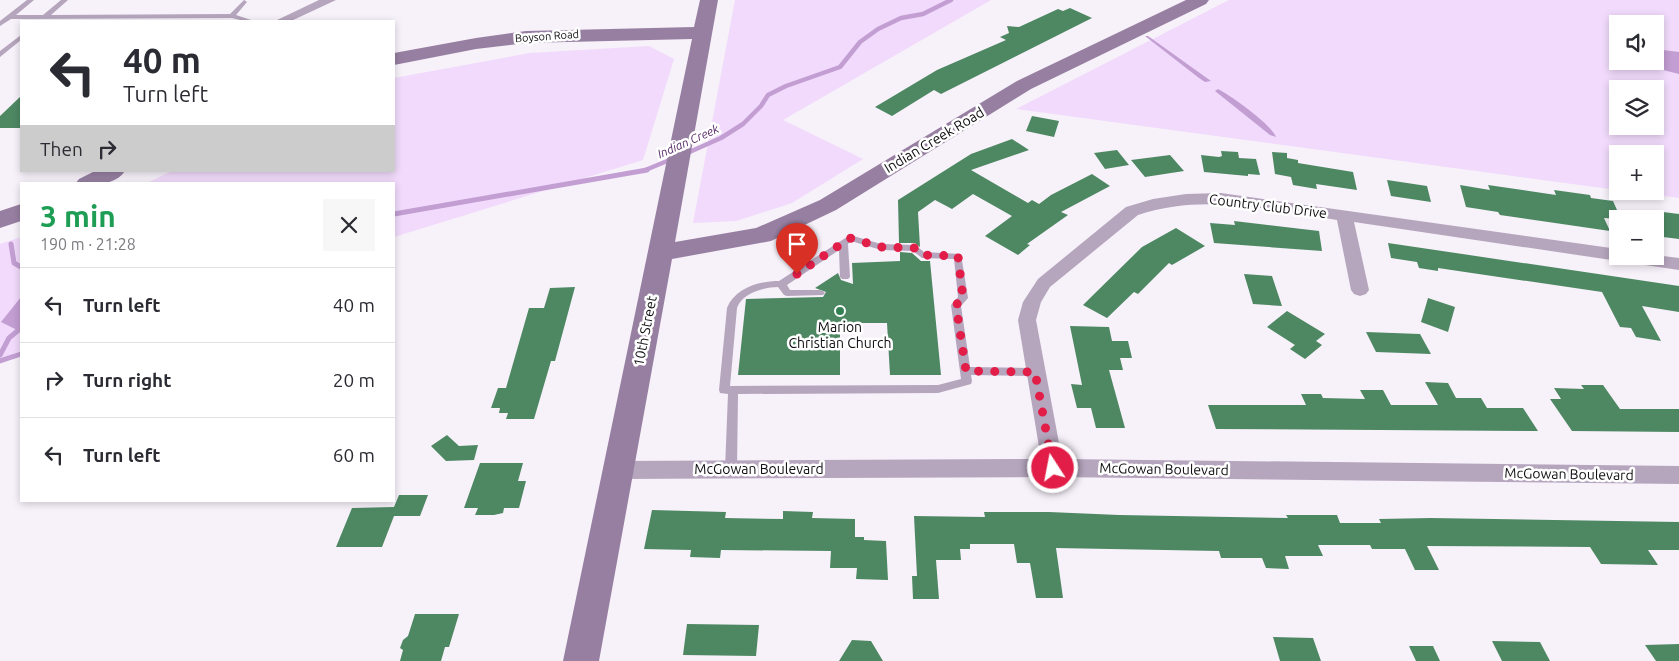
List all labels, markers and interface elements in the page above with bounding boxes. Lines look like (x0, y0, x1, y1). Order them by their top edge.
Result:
map controls (1609, 15, 1664, 265)
button: sound (1609, 15, 1664, 70)
street label: Boyson Road (515, 28, 579, 44)
icon: left (40, 40, 105, 105)
text: 40 m (123, 40, 201, 80)
button: layers (1609, 80, 1664, 135)
text: Turn left (123, 81, 208, 106)
street label: Indian Creek Road (881, 104, 987, 176)
water label: Indian Creek (655, 121, 721, 160)
icon: right (93, 135, 121, 163)
text: Then (40, 138, 83, 160)
button: + (1609, 145, 1664, 200)
street label: Country Club Drive (1208, 191, 1328, 221)
text: 3 min (40, 199, 116, 233)
button: close (323, 199, 375, 251)
button: − (1609, 210, 1664, 265)
pin (776, 223, 818, 274)
icon: arrive (783, 230, 811, 258)
text: 190 m · 21:28 (40, 235, 136, 253)
icon: left (40, 291, 68, 319)
text: Turn left (83, 294, 161, 316)
text: 40 m (333, 294, 375, 316)
street label: 10th Street (630, 294, 660, 368)
marker: Marion Christian Church (834, 305, 846, 317)
place label: Marion Christian Church (788, 319, 892, 351)
icon: right (40, 366, 68, 394)
text: Turn right (83, 369, 171, 391)
text: 20 m (333, 369, 375, 391)
icon: left (40, 441, 68, 469)
position arrow (1026, 441, 1078, 493)
text: Turn left (83, 444, 161, 466)
text: 60 m (333, 444, 375, 466)
street label: McGowan Boulevard (1099, 460, 1229, 478)
street label: McGowan Boulevard (694, 461, 824, 477)
street label: McGowan Boulevard (1504, 465, 1634, 483)

